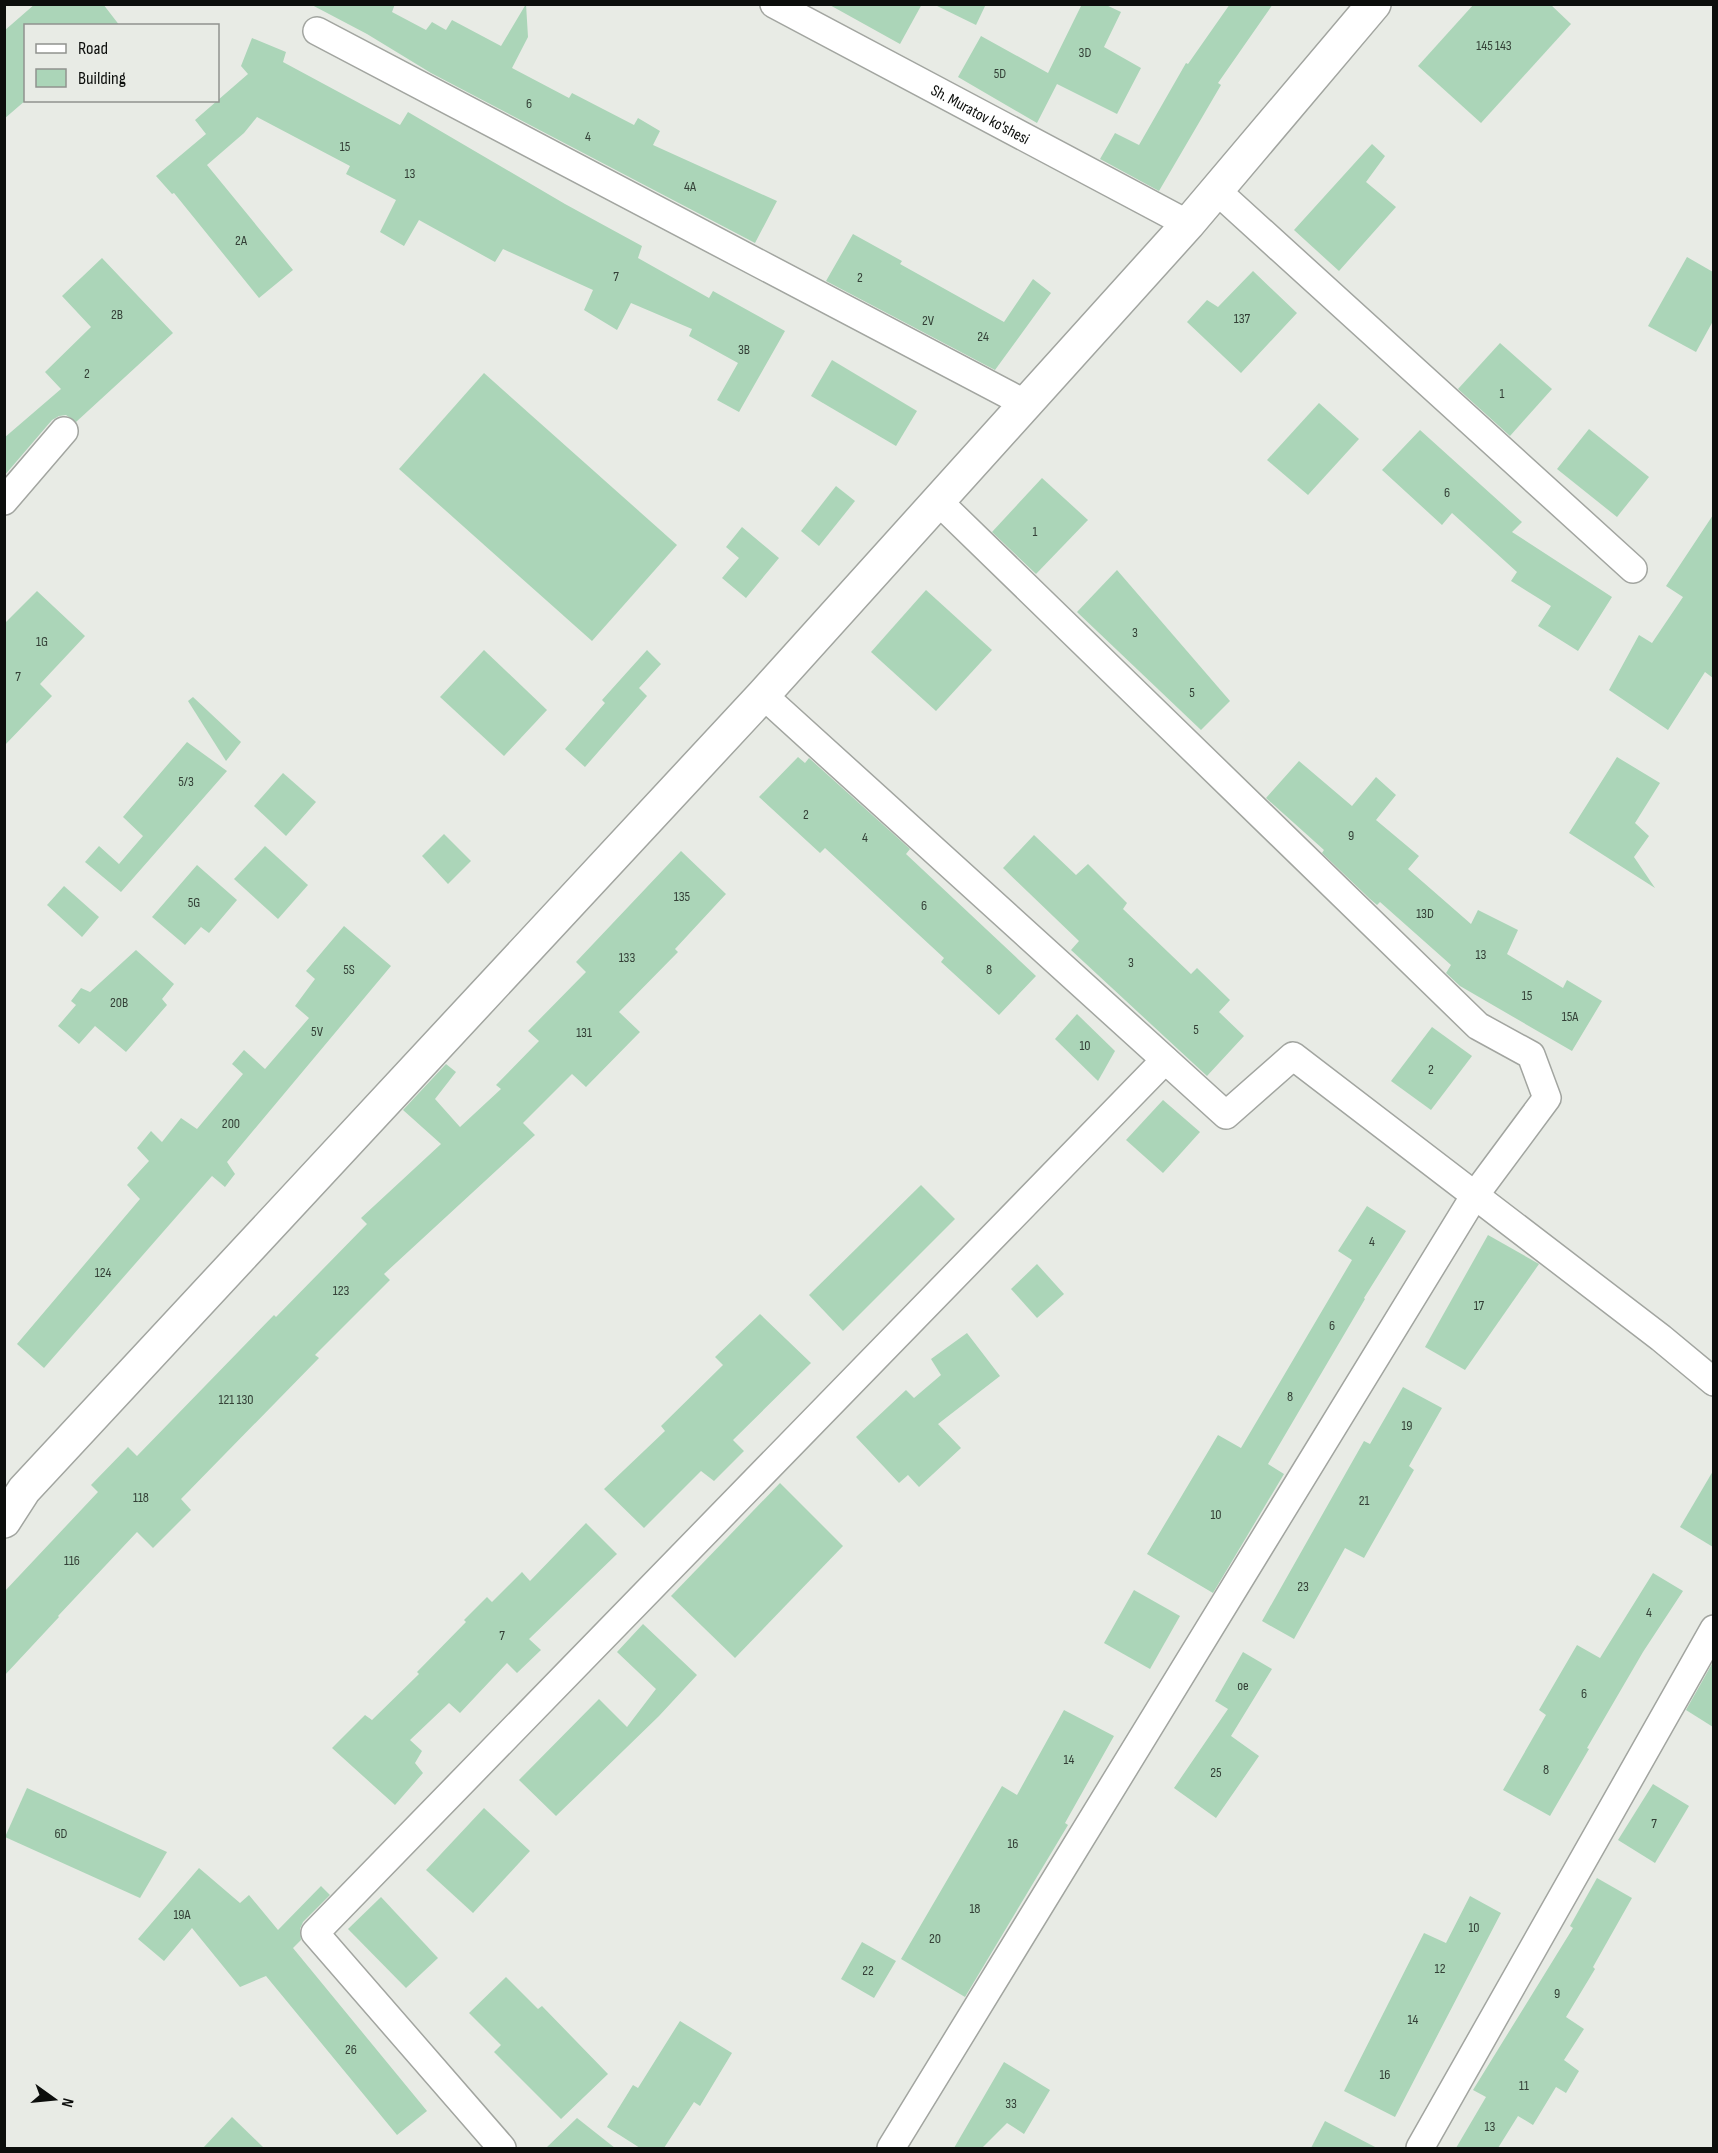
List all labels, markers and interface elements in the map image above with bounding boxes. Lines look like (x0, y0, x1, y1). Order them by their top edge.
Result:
legend (24, 24, 219, 102)
house number: 145 143 (1476, 37, 1512, 54)
text: Road (78, 38, 108, 59)
house number: 3D (1079, 44, 1091, 61)
house number: 5D (994, 65, 1006, 82)
text: Building (78, 68, 126, 89)
street label: Sh. Muratov ko'shesi (927, 81, 1032, 149)
house number: 6 (526, 95, 532, 112)
house number: 4 (585, 128, 591, 145)
house number: 15 (340, 138, 351, 155)
house number: 13 (405, 165, 416, 182)
house number: 4A (684, 178, 697, 195)
house number: 2A (235, 232, 248, 249)
house number: 7 (613, 268, 619, 285)
house number: 2 (857, 269, 863, 286)
house number: 2B (111, 306, 123, 323)
house number: 137 (1234, 310, 1251, 327)
house number: 2V (922, 312, 935, 329)
house number: 24 (977, 328, 989, 345)
house number: 3B (738, 341, 750, 358)
house number: 2 (84, 365, 90, 382)
house number: 1 (1500, 385, 1505, 402)
house number: 6 (1444, 484, 1450, 501)
house number: 1 (1033, 523, 1038, 540)
house number: 3 (1132, 624, 1138, 641)
house number: 1G (36, 633, 48, 650)
house number: 7 (15, 668, 21, 685)
house number: 5 (1189, 684, 1195, 701)
house number: 5/3 (178, 773, 194, 790)
house number: 2 (803, 806, 809, 823)
house number: 9 (1348, 827, 1354, 844)
house number: 4 (862, 829, 868, 846)
house number: 135 (674, 888, 691, 905)
house number: 5G (188, 894, 200, 911)
house number: 6 (921, 897, 927, 914)
house number: 13D (1416, 905, 1434, 922)
house number: 13 (1476, 946, 1487, 963)
house number: 133 (619, 949, 635, 966)
house number: 3 (1128, 954, 1134, 971)
house number: 5S (343, 961, 355, 978)
house number: 8 (986, 961, 992, 978)
house number: 15 (1522, 987, 1533, 1004)
house number: 20B (110, 994, 128, 1011)
house number: 15A (1562, 1008, 1579, 1025)
house number: 5 (1193, 1021, 1199, 1038)
house number: 5V (311, 1023, 324, 1040)
house number: 131 (576, 1024, 592, 1041)
house number: 10 (1079, 1037, 1091, 1054)
house number: 2 (1428, 1061, 1434, 1078)
house number: 200 (222, 1115, 240, 1132)
house number: 4 (1369, 1233, 1375, 1250)
house number: 124 (95, 1264, 111, 1281)
house number: 123 (333, 1282, 349, 1299)
house number: 17 (1474, 1297, 1485, 1314)
house number: 6 (1329, 1317, 1335, 1334)
house number: 8 (1287, 1388, 1293, 1405)
house number: 121 130 (219, 1391, 254, 1408)
house number: 19 (1401, 1417, 1413, 1434)
house number: 118 (133, 1489, 149, 1506)
house number: 21 (1359, 1492, 1369, 1509)
house number: 10 (1210, 1506, 1222, 1523)
house number: 116 (64, 1552, 80, 1569)
house number: 23 (1297, 1578, 1309, 1595)
house number: 4 (1646, 1604, 1652, 1621)
house number: 7 (499, 1627, 505, 1644)
house number: oe (1237, 1677, 1249, 1694)
house number: 6 (1581, 1685, 1587, 1702)
house number: 14 (1064, 1751, 1075, 1768)
house number: 8 (1543, 1761, 1549, 1778)
house number: 25 (1210, 1764, 1222, 1781)
house number: 7 (1651, 1815, 1657, 1832)
house number: 6D (54, 1825, 68, 1842)
house number: 16 (1007, 1835, 1019, 1852)
house number: 18 (969, 1900, 981, 1917)
house number: 19A (173, 1906, 192, 1923)
house number: 10 (1468, 1919, 1480, 1936)
house number: 20 (929, 1930, 941, 1947)
house number: 12 (1435, 1960, 1446, 1977)
house number: 22 (862, 1962, 874, 1979)
house number: 9 (1554, 1985, 1560, 2002)
house number: 14 (1408, 2011, 1419, 2028)
house number: 26 (345, 2041, 357, 2058)
house number: 16 (1379, 2066, 1391, 2083)
north arrow (24, 2069, 84, 2129)
house number: 11 (1519, 2077, 1529, 2094)
house number: 33 (1005, 2095, 1017, 2112)
text: N (57, 2096, 77, 2109)
house number: 13 (1485, 2118, 1496, 2135)

